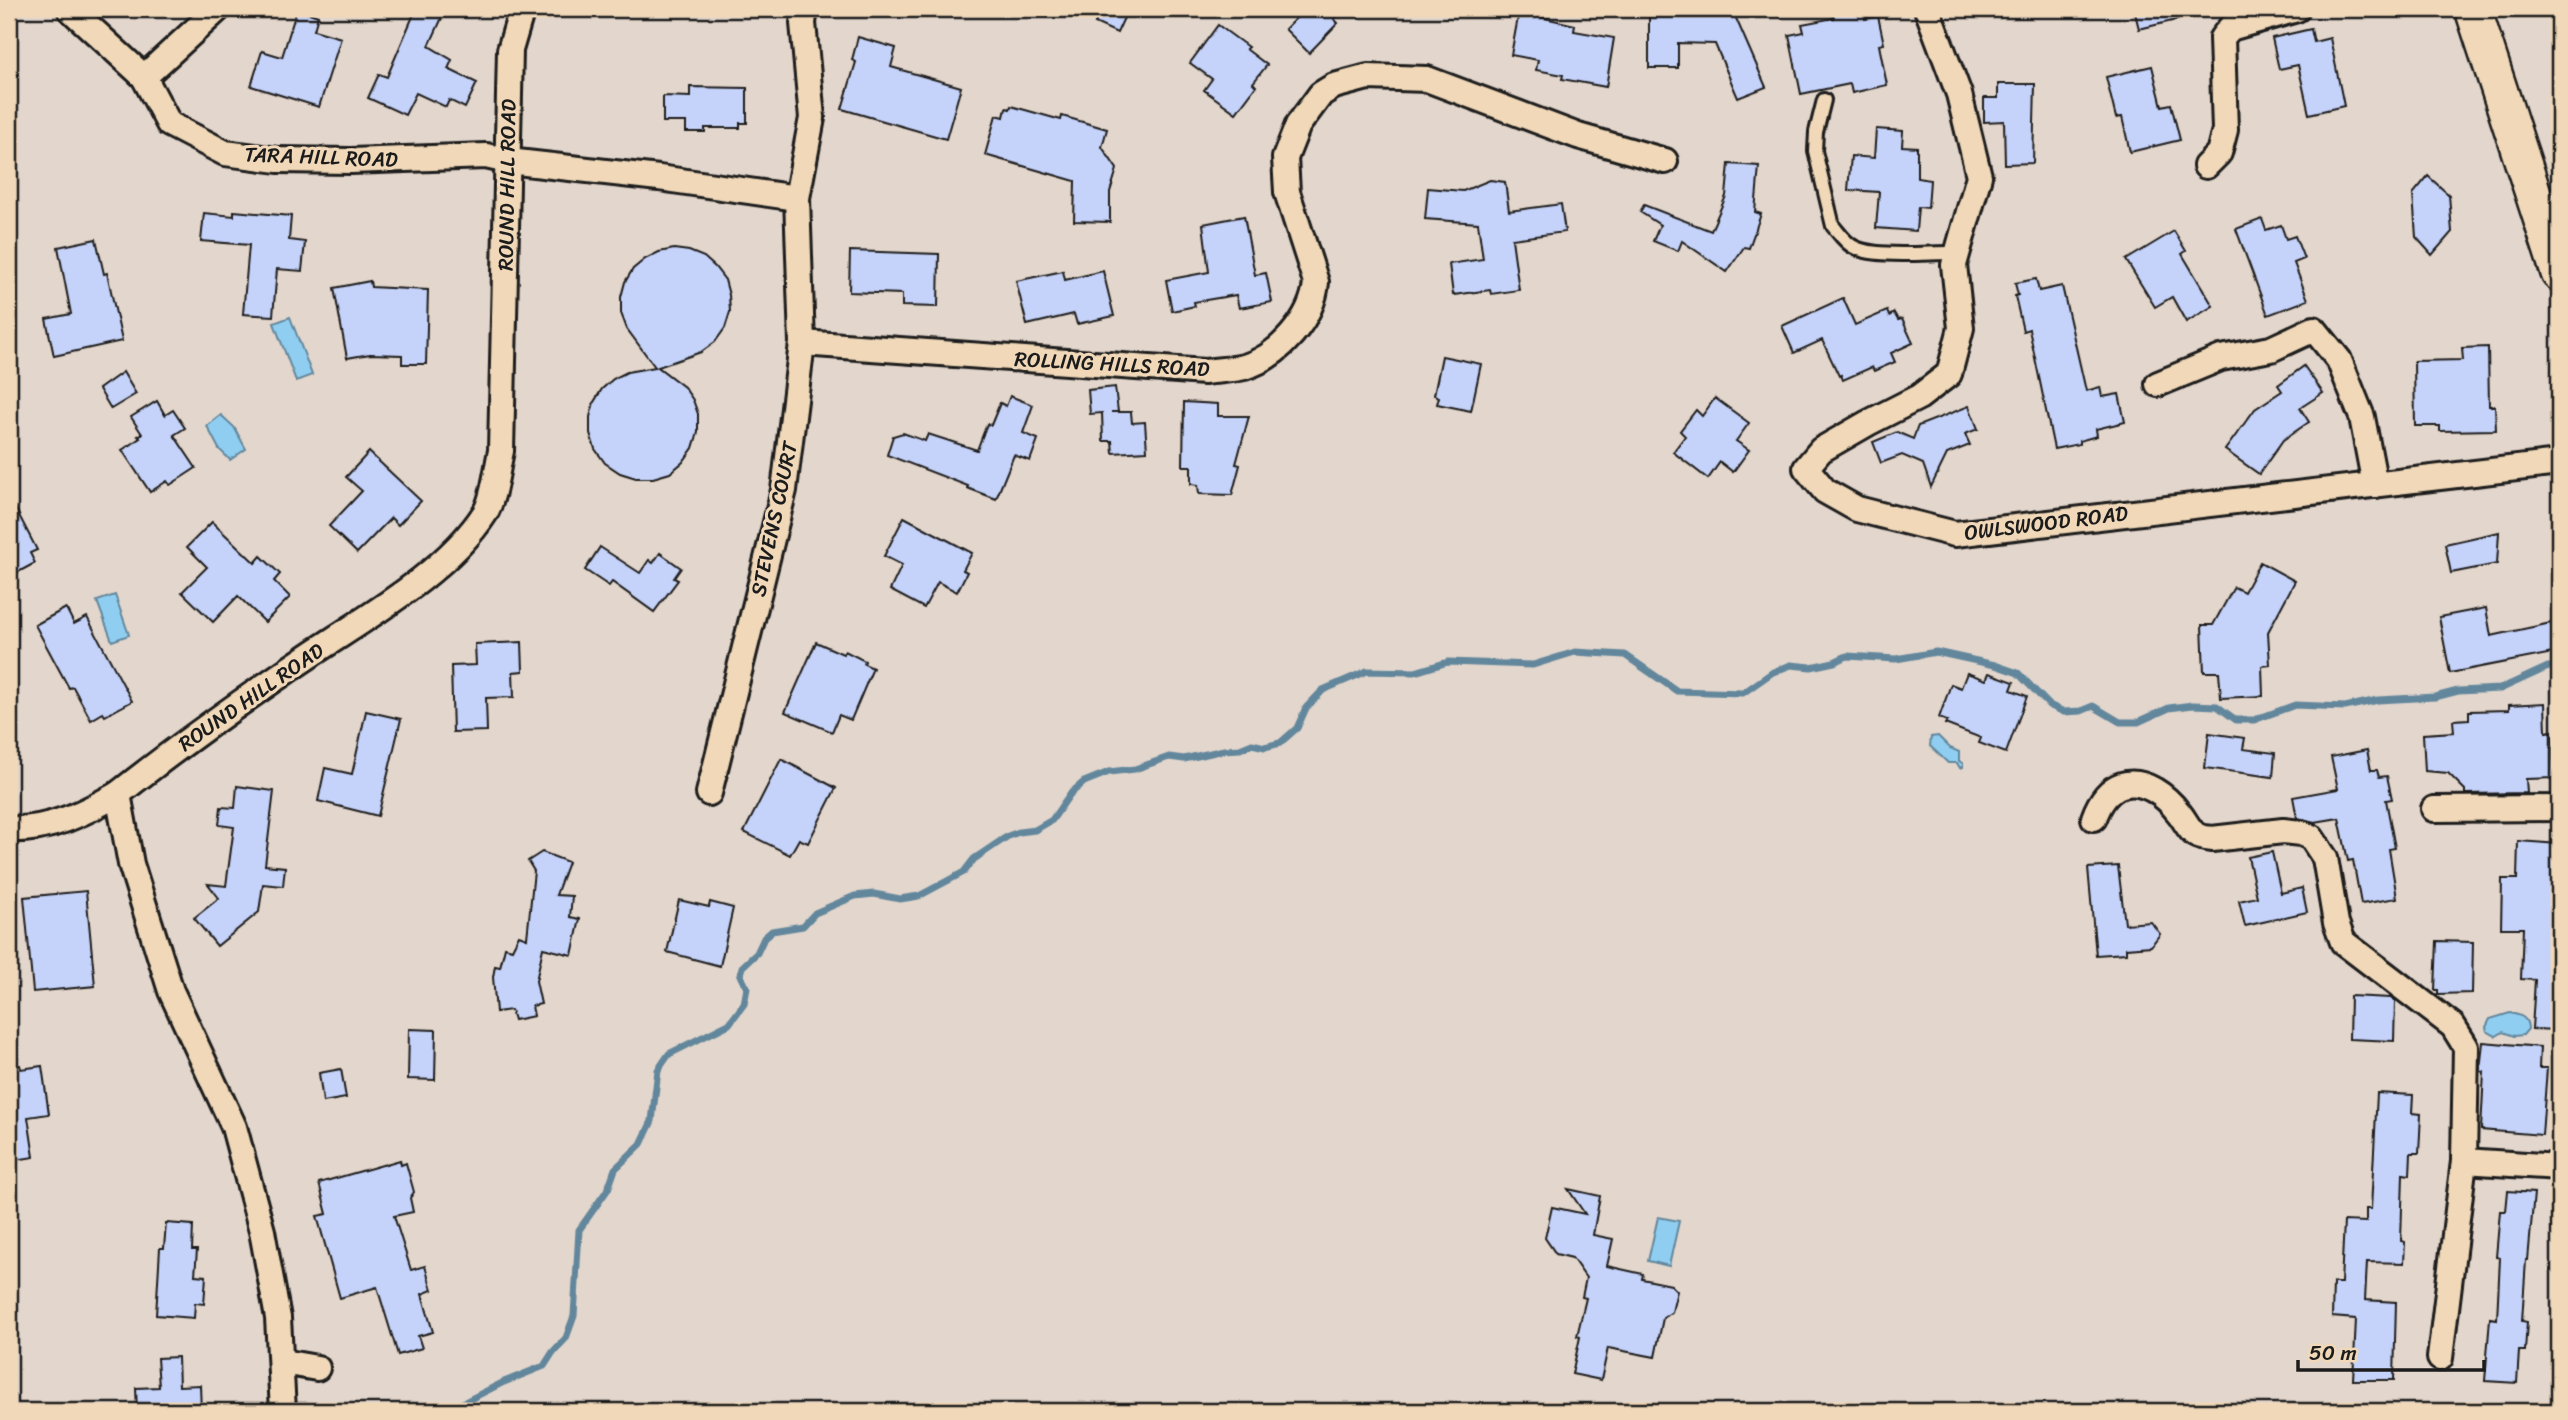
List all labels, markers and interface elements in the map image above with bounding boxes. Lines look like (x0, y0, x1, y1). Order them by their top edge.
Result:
street label: ROUND HILL ROAD (487, 98, 528, 271)
street label: TARA HILL ROAD (244, 135, 399, 179)
street label: ROLLING HILLS ROAD (1013, 340, 1211, 388)
street label: STEVENS COURT (739, 436, 809, 600)
street label: OWLSWOOD ROAD (1962, 494, 2130, 552)
street label: ROUND HILL ROAD (170, 632, 333, 762)
scale bar (2298, 1329, 2484, 1373)
text: 50 m (2309, 1334, 2357, 1372)

